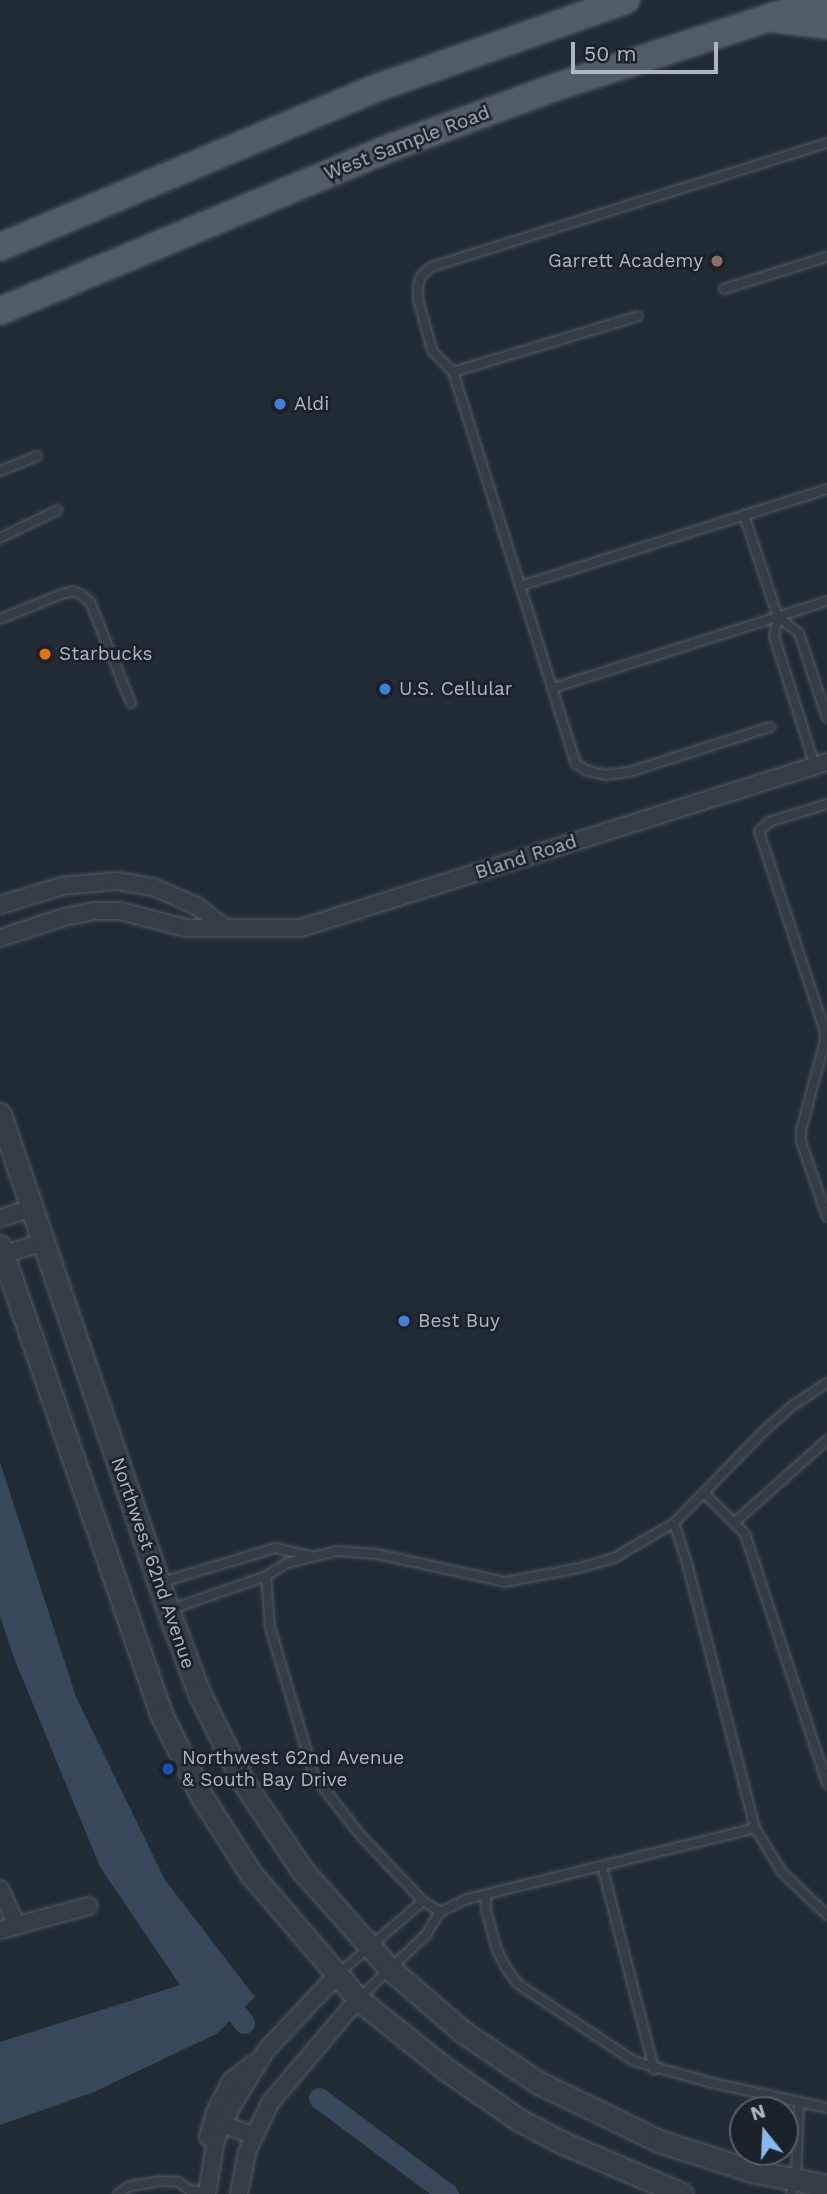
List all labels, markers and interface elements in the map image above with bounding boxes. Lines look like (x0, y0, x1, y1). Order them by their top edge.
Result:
scale bar (575, 28, 722, 72)
text: 50 m (584, 41, 636, 66)
street label: West Sample Road (321, 101, 493, 185)
place label: Garrett Academy (547, 250, 703, 272)
marker: Garrett Academy (709, 253, 725, 269)
place label: Aldi (294, 393, 329, 415)
marker: Aldi (272, 396, 288, 412)
place label: Starbucks (59, 643, 152, 665)
marker: Starbucks (37, 646, 53, 662)
place label: U.S. Cellular (399, 678, 512, 700)
marker: U.S. Cellular (377, 681, 393, 697)
street label: Bland Road (472, 830, 580, 884)
place label: Best Buy (418, 1310, 500, 1332)
marker: Best Buy (396, 1313, 412, 1329)
street label: Northwest 62nd Avenue (106, 1454, 200, 1672)
place label: Northwest 62nd Avenue & South Bay Drive (182, 1747, 405, 1791)
marker: Northwest 62nd Avenue & South Bay Drive (160, 1761, 176, 1777)
north arrow (729, 2096, 799, 2166)
text: N (748, 2099, 768, 2126)

